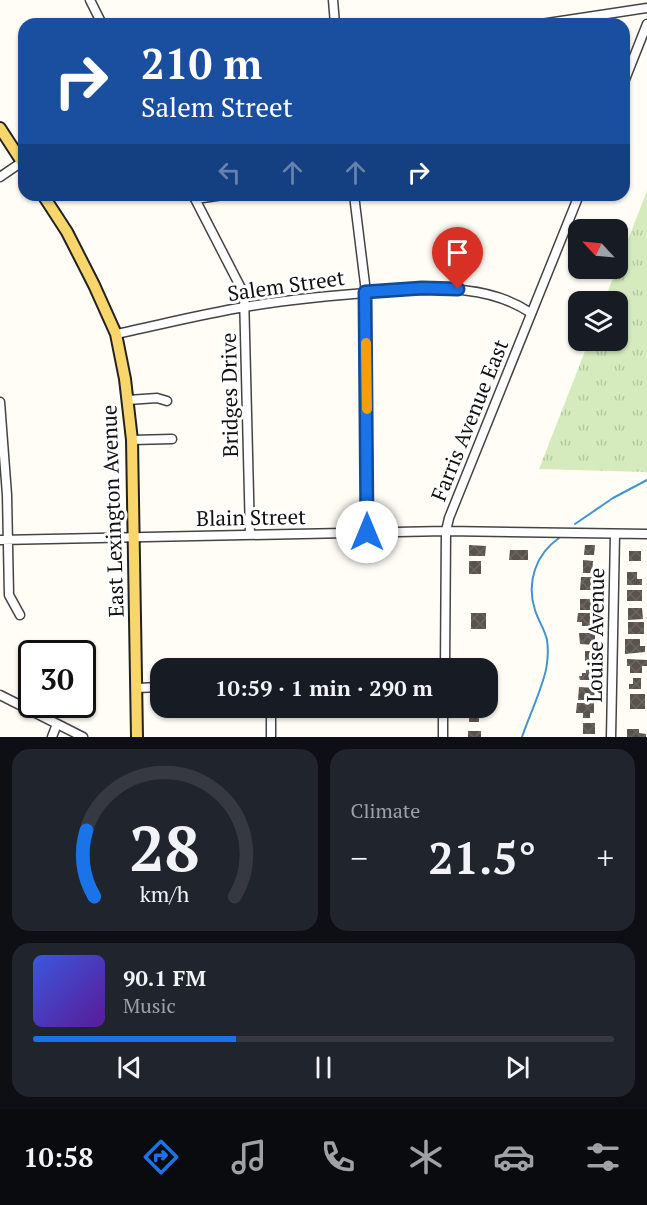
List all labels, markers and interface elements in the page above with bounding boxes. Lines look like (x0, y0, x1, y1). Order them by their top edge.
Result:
text: 210 m (141, 35, 262, 91)
icon: right (42, 42, 120, 120)
text: Salem Street (141, 89, 293, 125)
icon: left (213, 156, 246, 189)
icon: ahead (276, 156, 309, 189)
icon: ahead (339, 156, 372, 189)
icon: right (402, 156, 435, 189)
north arrow (568, 219, 628, 279)
map controls (568, 219, 628, 351)
pin (432, 227, 483, 289)
icon: arrive (441, 236, 474, 269)
street label: Salem Street (226, 263, 347, 307)
button: layers (568, 291, 628, 351)
street label: Bridges Drive (214, 332, 244, 458)
street label: Farris Avenue East (424, 335, 514, 505)
street label: East Lexington Avenue (94, 404, 130, 618)
position arrow (335, 500, 399, 564)
street label: Blain Street (196, 502, 306, 532)
street label: Louise Avenue (580, 567, 610, 703)
speed limit sign: 30 (18, 640, 96, 718)
text: 10:59 · 1 min · 290 m (215, 673, 433, 702)
text: Climate (351, 797, 420, 824)
text: 28 (129, 806, 200, 889)
text: 21.5° (428, 827, 536, 887)
text: − (351, 836, 368, 879)
text: + (596, 836, 614, 879)
text: km/h (140, 880, 190, 908)
text: 90.1 FM (123, 963, 206, 992)
text: Music (123, 992, 176, 1019)
icon: previous (113, 1051, 146, 1084)
icon: pause (307, 1051, 340, 1084)
icon: next (501, 1051, 534, 1084)
icon: directions (140, 1136, 182, 1178)
icon: music (228, 1136, 270, 1178)
icon: phone (317, 1136, 359, 1178)
icon: climate (405, 1136, 447, 1178)
icon: car (493, 1136, 535, 1178)
icon: filters (582, 1136, 624, 1178)
text: 10:58 (23, 1139, 93, 1175)

